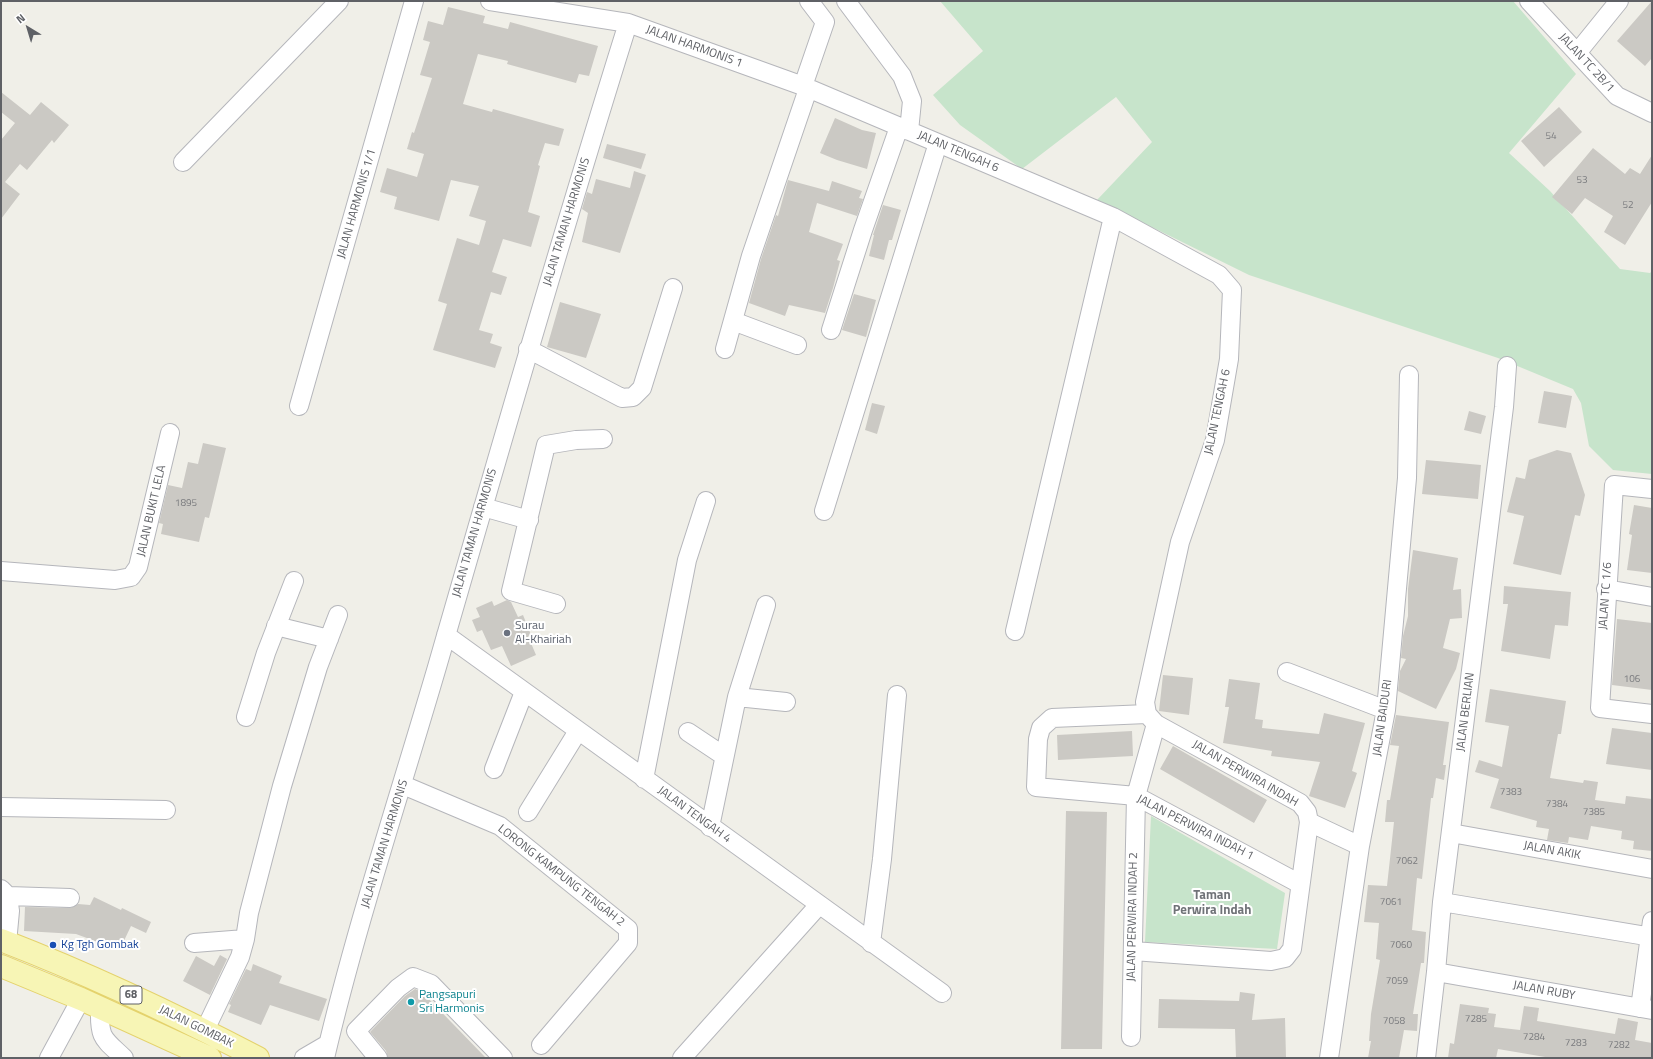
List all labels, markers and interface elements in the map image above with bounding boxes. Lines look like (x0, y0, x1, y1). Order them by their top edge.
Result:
north arrow (8, 8, 48, 48)
text: N (13, 10, 29, 27)
street label: JALAN HARMONIS 1 (644, 23, 744, 71)
street label: JALAN TC 2B/1 (1555, 31, 1617, 95)
street label: JALAN TENGAH 6 (915, 128, 1001, 176)
house number: 54 (1545, 131, 1557, 143)
street label: JALAN HARMONIS 1/1 (334, 147, 380, 261)
street label: JALAN TAMAN HARMONIS (541, 156, 593, 288)
house number: 53 (1576, 175, 1588, 187)
house number: 52 (1622, 200, 1634, 212)
street label: JALAN TENGAH 6 (1202, 368, 1234, 456)
street label: JALAN BUKIT LELA (134, 464, 170, 558)
street label: JALAN TAMAN HARMONIS (450, 467, 500, 599)
house number: 1895 (175, 498, 197, 510)
street label: JALAN TC 1/6 (1596, 562, 1616, 630)
place label: Surau Al-Khairiah (515, 619, 571, 647)
marker: Surau Al-Khairiah (502, 628, 512, 638)
street label: JALAN BERLIAN (1454, 672, 1478, 752)
house number: 106 (1624, 674, 1640, 686)
street label: JALAN BAIDURI (1370, 679, 1396, 757)
street label: JALAN PERWIRA INDAH (1189, 738, 1301, 810)
street label: JALAN TAMAN HARMONIS (359, 778, 411, 910)
street label: JALAN TENGAH 4 (654, 784, 734, 846)
house number: 7383 (1500, 787, 1522, 799)
street label: JALAN PERWIRA INDAH 1 (1134, 792, 1256, 864)
house number: 7384 (1546, 799, 1568, 811)
house number: 7385 (1583, 807, 1605, 819)
street label: LORONG KAMPUNG TENGAH 2 (495, 822, 627, 930)
street label: JALAN AKIK (1522, 839, 1582, 863)
street label: JALAN PERWIRA INDAH 2 (1125, 852, 1141, 982)
house number: 7062 (1396, 856, 1418, 868)
district label: Taman Perwira Indah (1173, 888, 1251, 919)
house number: 7061 (1380, 897, 1402, 909)
place label: Kg Tgh Gombak (61, 938, 139, 952)
marker: Kg Tgh Gombak (48, 940, 58, 950)
house number: 7060 (1390, 940, 1412, 952)
house number: 7059 (1386, 976, 1408, 988)
street label: JALAN RUBY (1512, 978, 1576, 1004)
road number: 68 (120, 986, 142, 1004)
place label: Pangsapuri Sri Harmonis (419, 988, 484, 1016)
marker: Pangsapuri Sri Harmonis (406, 997, 416, 1007)
street label: JALAN GOMBAK (156, 1003, 236, 1051)
house number: 7285 (1465, 1014, 1487, 1026)
house number: 7058 (1383, 1016, 1405, 1028)
house number: 7284 (1523, 1032, 1545, 1044)
house number: 7283 (1565, 1038, 1587, 1050)
house number: 7282 (1608, 1040, 1630, 1052)

